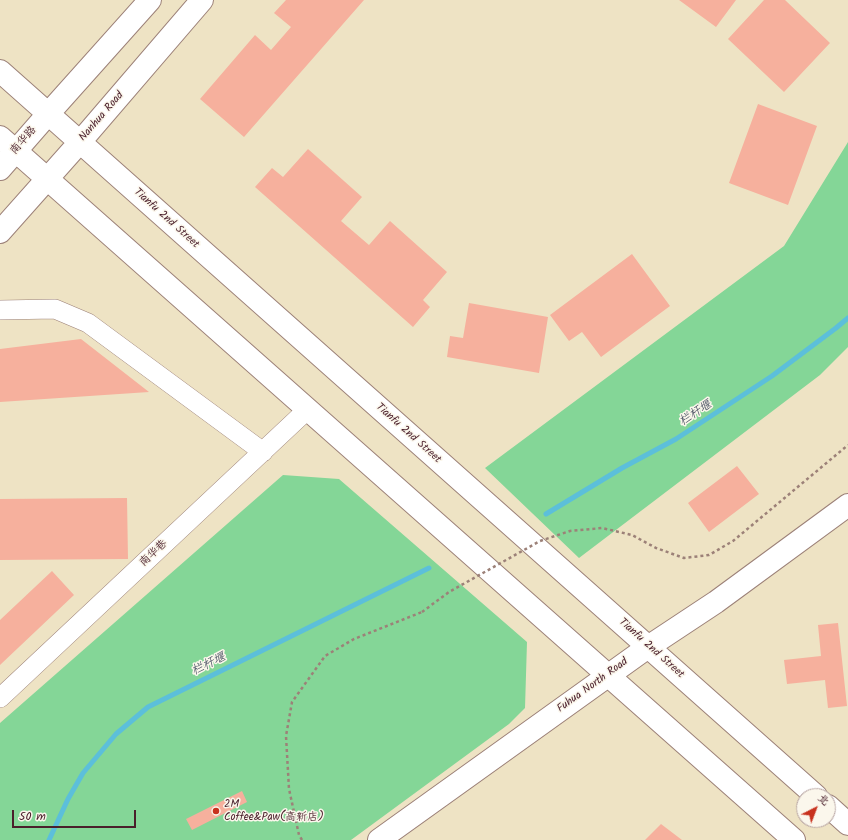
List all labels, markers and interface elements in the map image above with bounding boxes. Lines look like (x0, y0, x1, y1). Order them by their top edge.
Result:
street label: Nanhua Road (77, 90, 127, 144)
street label: 南华路 (8, 124, 40, 158)
street label: Tianfu 2nd Street (131, 186, 201, 252)
water label: 栏杆堰 (677, 398, 715, 430)
street label: Tianfu 2nd Street (373, 401, 443, 467)
street label: 南华巷 (137, 538, 171, 570)
street label: Tianfu 2nd Street (616, 616, 686, 682)
water label: 栏杆堰 (190, 651, 228, 679)
street label: Fuhua North Road (555, 656, 631, 716)
north arrow (796, 788, 836, 828)
text: 北 (813, 789, 833, 810)
place label: 2M Coffee&Paw(高新店) (224, 798, 324, 824)
scale bar (14, 802, 138, 828)
marker: 2M Coffee&Paw(高新店) (211, 806, 221, 816)
text: 50 m (19, 807, 46, 826)

